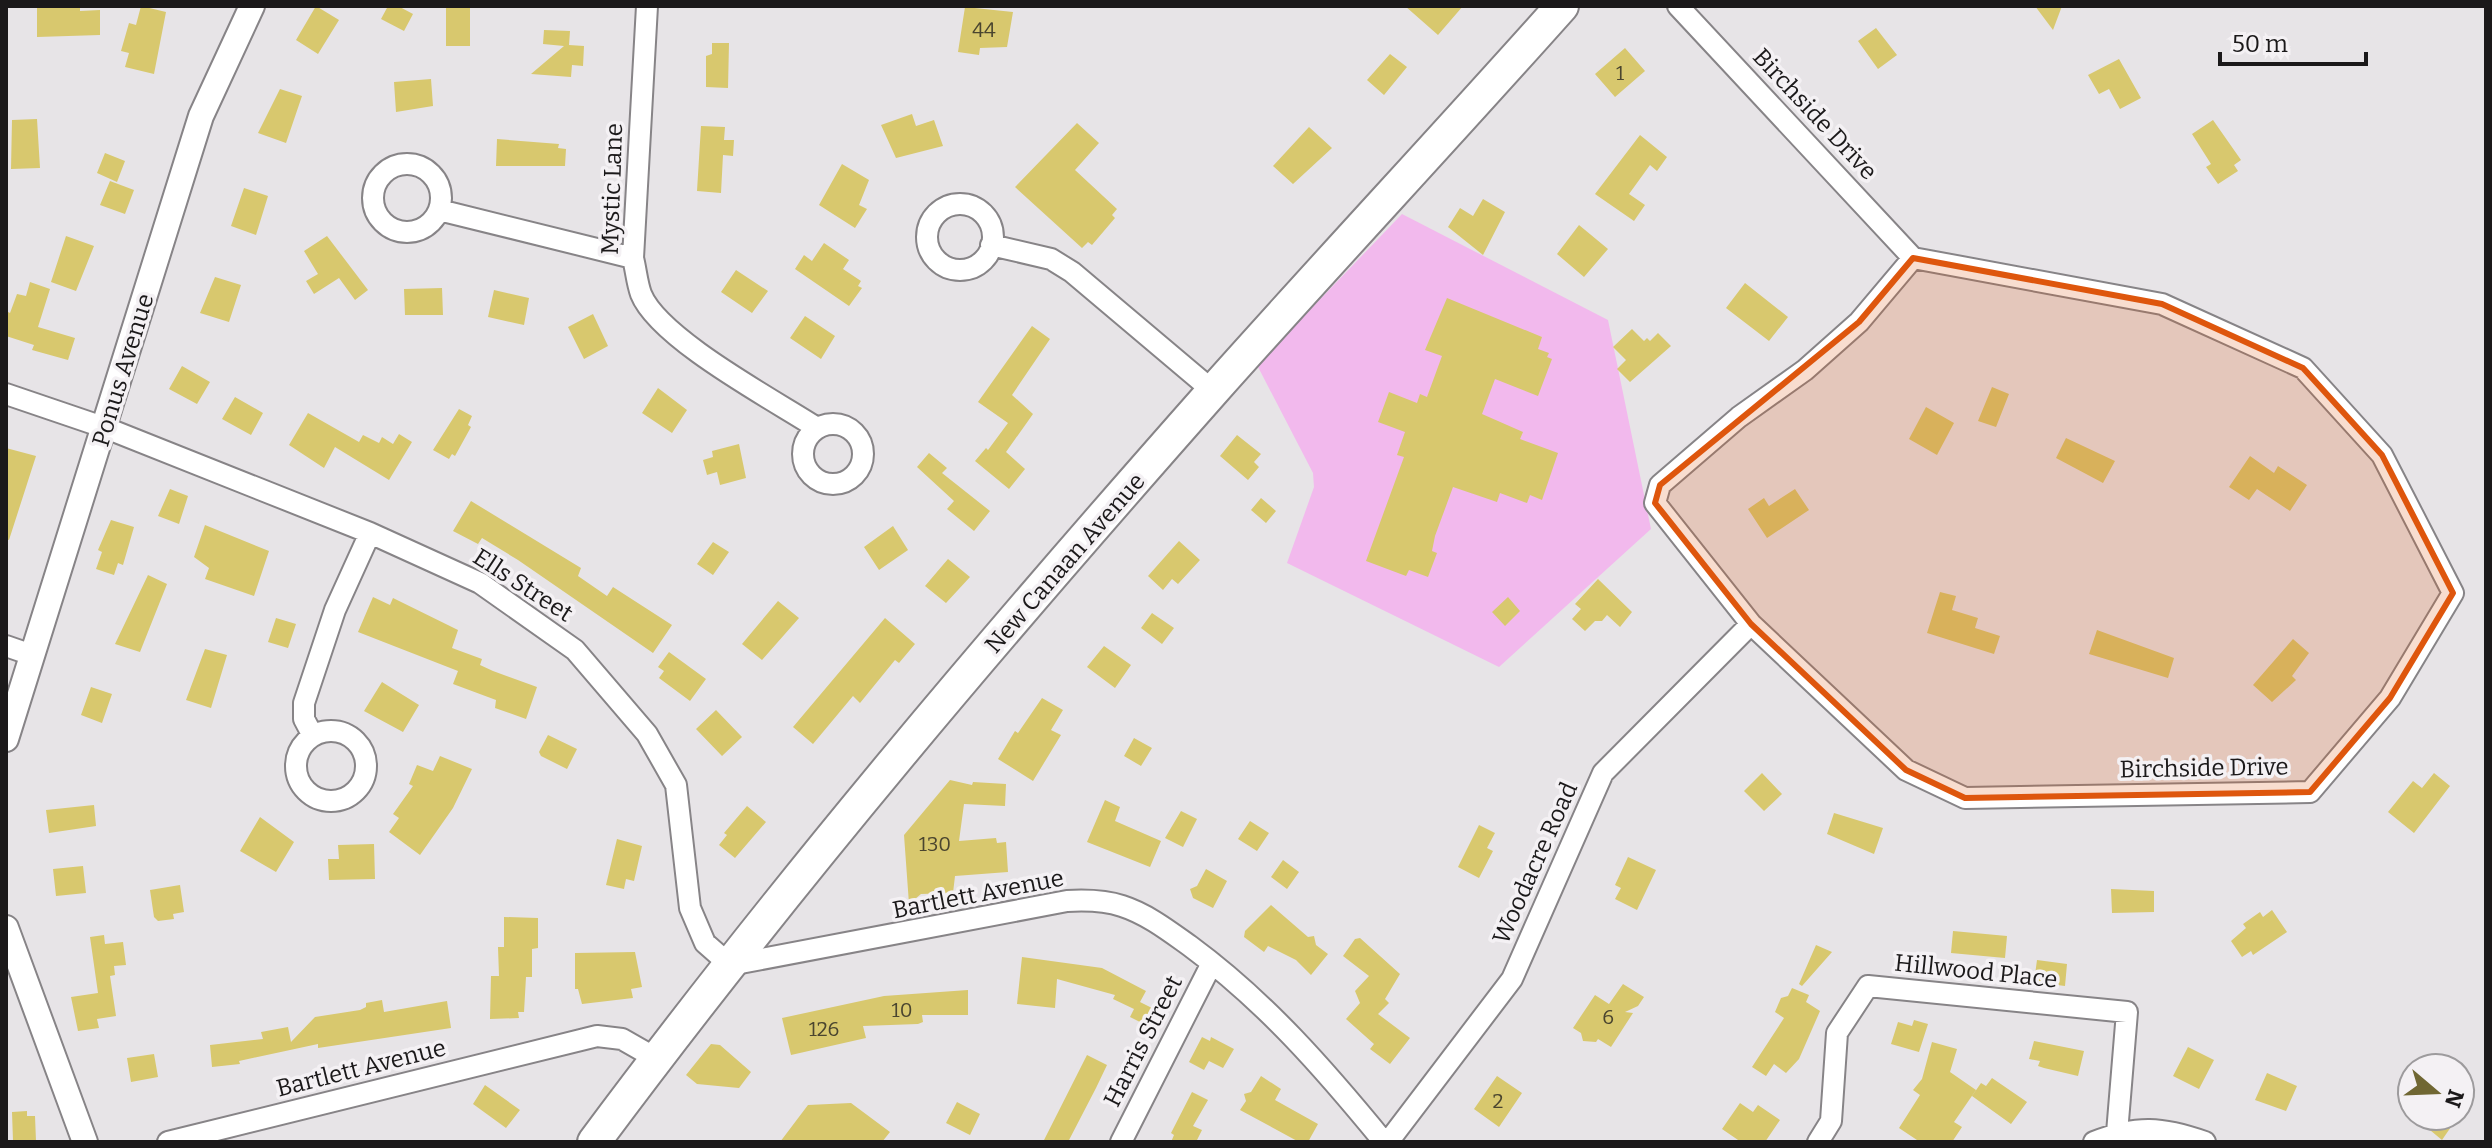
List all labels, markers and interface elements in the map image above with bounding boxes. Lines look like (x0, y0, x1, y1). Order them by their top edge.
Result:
scale bar (2220, 16, 2366, 66)
house number: 44 (972, 18, 996, 42)
text: 50 m (2232, 30, 2288, 58)
street label: Birchside Drive (1747, 43, 1883, 185)
house number: 1 (1616, 61, 1624, 85)
street label: Mystic Lane (596, 123, 628, 255)
street label: Ponus Avenue (86, 290, 160, 450)
street label: New Canaan Avenue (979, 467, 1151, 659)
street label: Ells Street (468, 543, 578, 628)
street label: Birchside Drive (2119, 753, 2289, 783)
street label: Woodacre Road (1487, 778, 1583, 948)
house number: 130 (919, 832, 951, 856)
street label: Bartlett Avenue (890, 864, 1066, 924)
street label: Hillwood Place (1893, 949, 2059, 993)
street label: Harris Street (1098, 970, 1188, 1111)
house number: 10 (892, 998, 912, 1022)
house number: 6 (1602, 1005, 1614, 1029)
house number: 126 (809, 1017, 839, 1041)
street label: Bartlett Avenue (273, 1033, 449, 1103)
north arrow (2396, 1052, 2476, 1132)
text: N (2439, 1086, 2470, 1111)
house number: 2 (1493, 1089, 1503, 1113)

